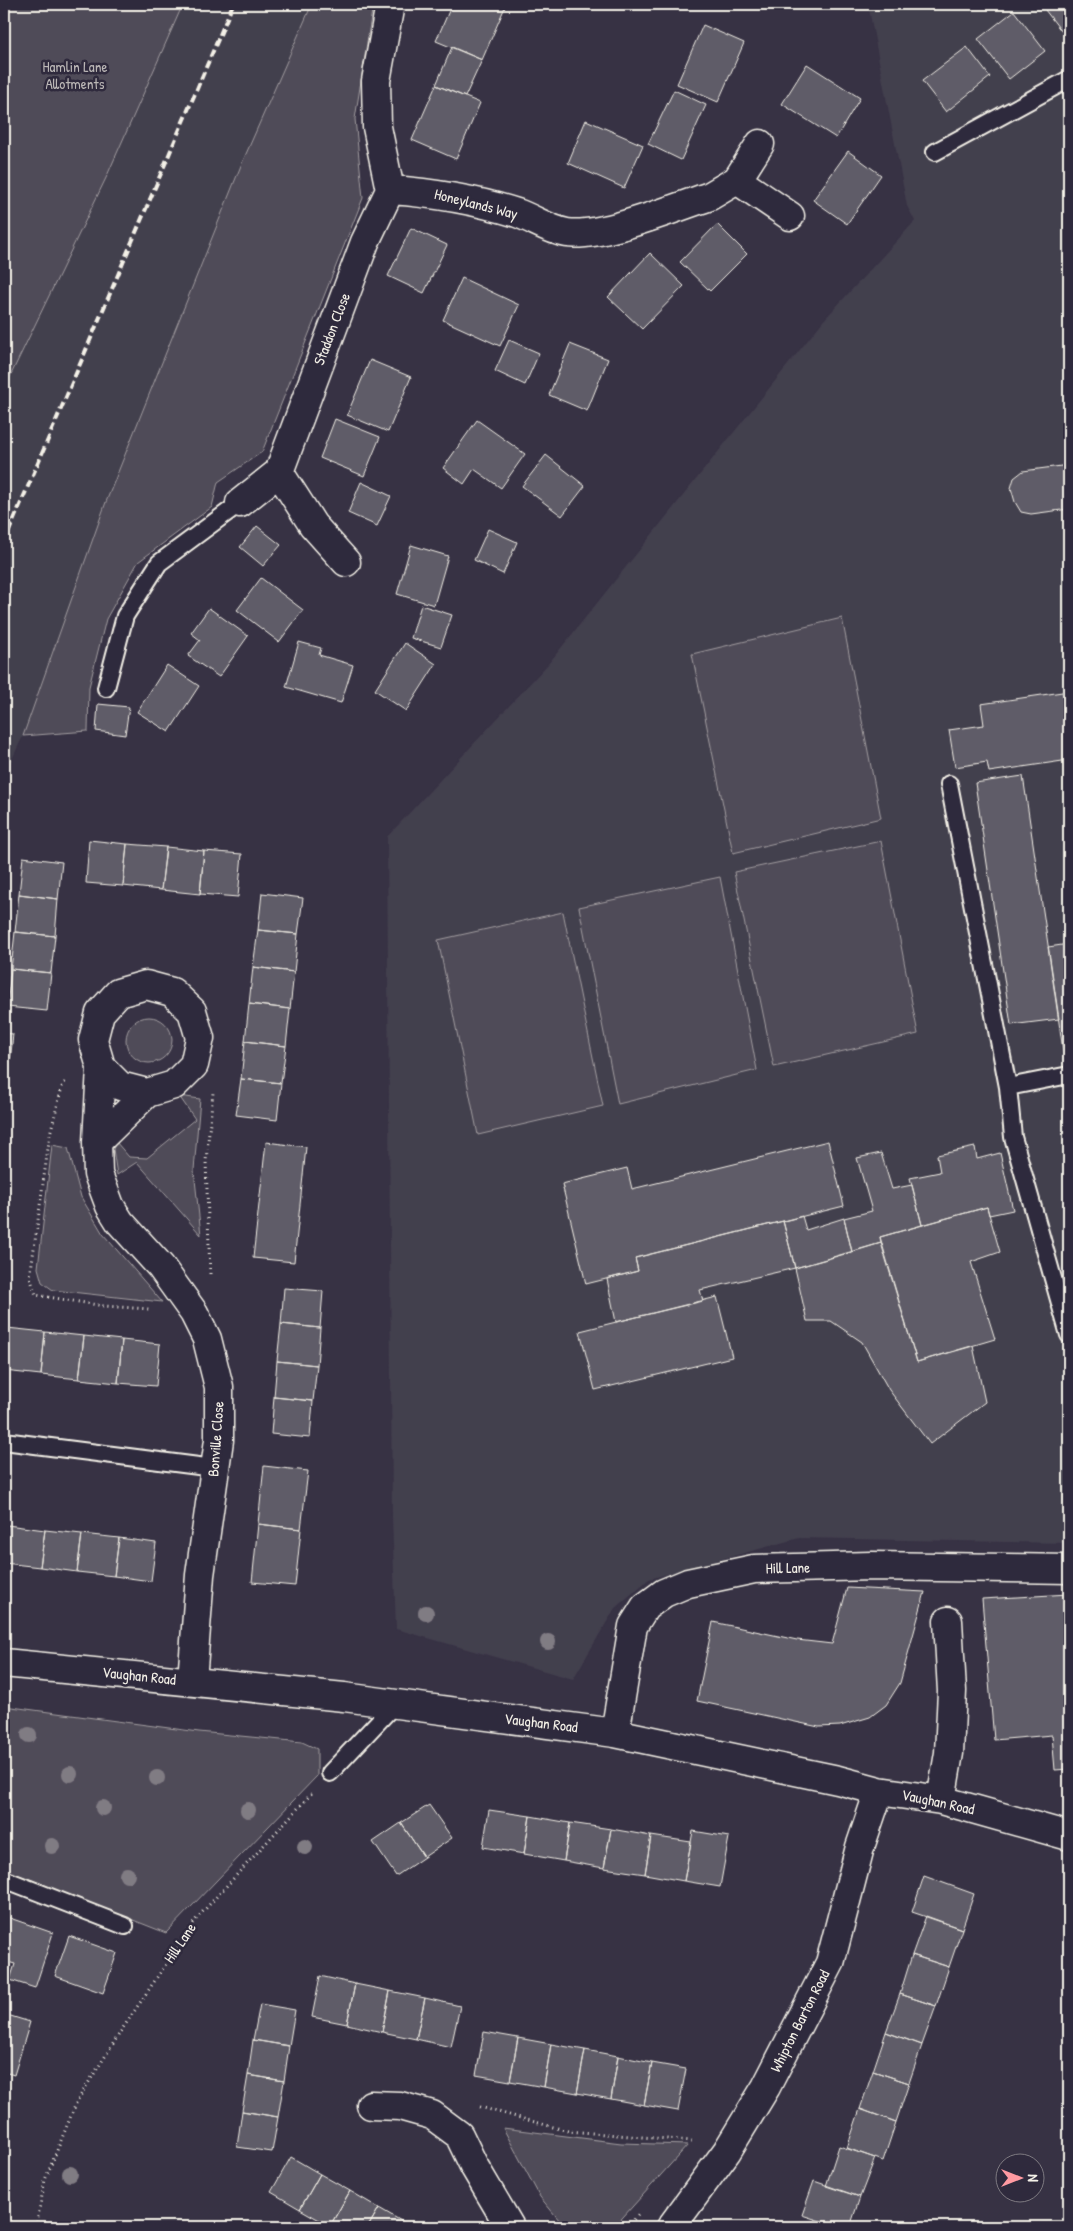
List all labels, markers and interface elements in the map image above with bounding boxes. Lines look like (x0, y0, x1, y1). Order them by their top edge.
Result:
park label: Hamlin Lane Allotments (43, 56, 107, 94)
street label: Honeylands Way (432, 183, 520, 224)
street label: Staddon Close (308, 290, 355, 368)
street label: Bonville Close (202, 1400, 229, 1477)
street label: Hill Lane (766, 1557, 810, 1578)
street label: Vaughan Road (101, 1661, 177, 1690)
street label: Vaughan Road (503, 1708, 579, 1737)
street label: Vaughan Road (900, 1784, 977, 1820)
street label: Hill Lane (158, 1918, 201, 1967)
street label: Whipton Barton Road (765, 1966, 834, 2075)
north arrow (996, 2154, 1046, 2204)
text: N (1024, 2174, 1043, 2182)

